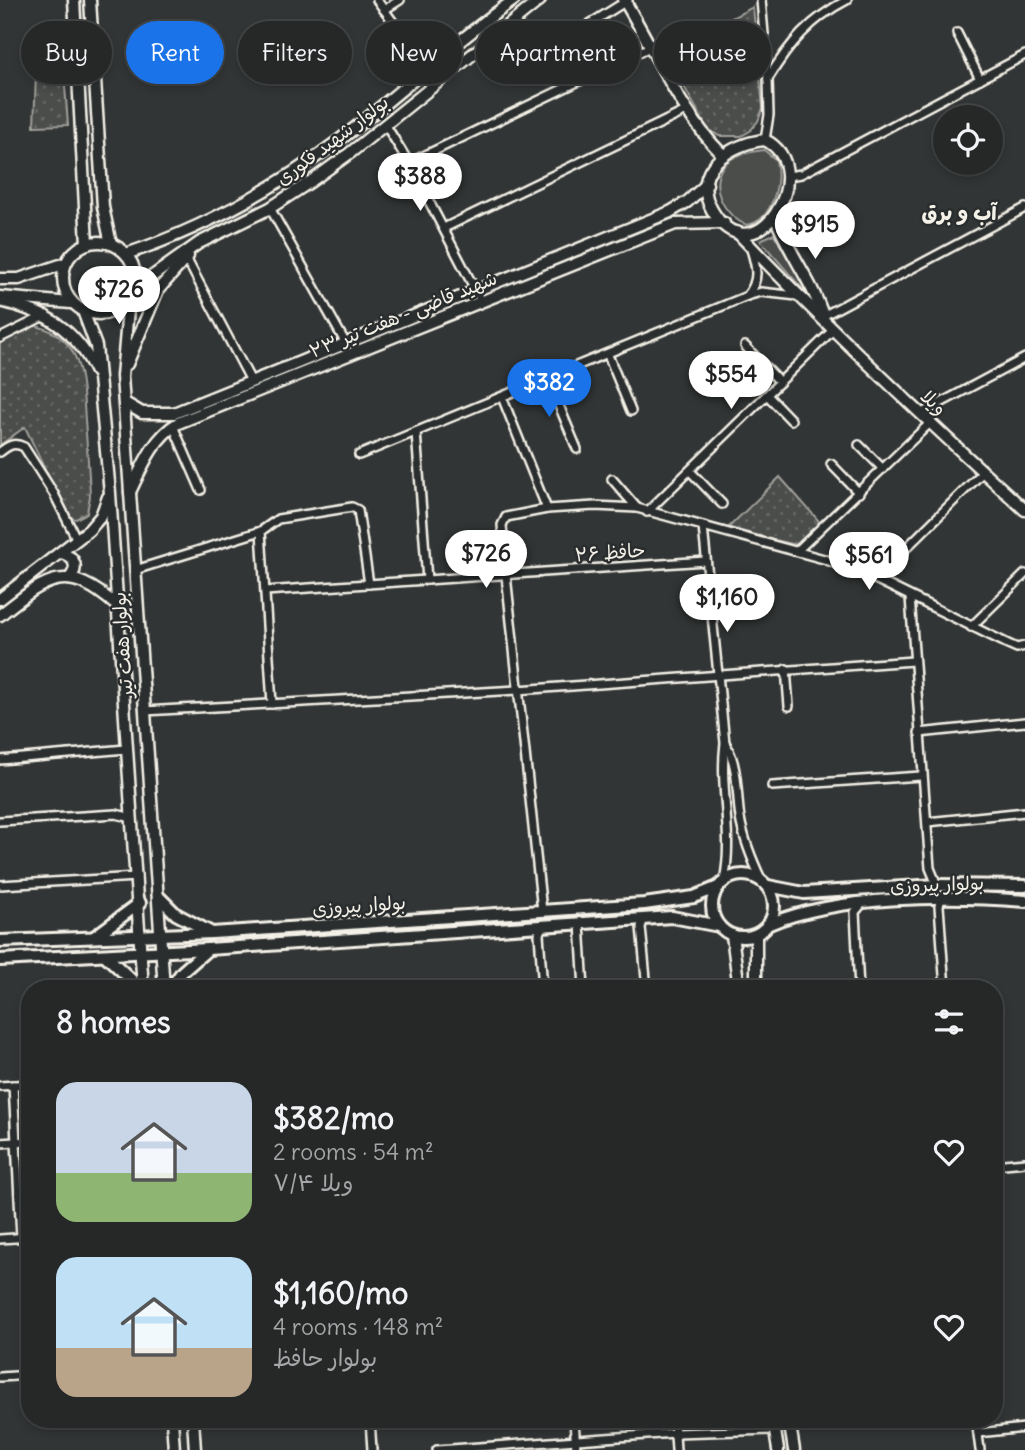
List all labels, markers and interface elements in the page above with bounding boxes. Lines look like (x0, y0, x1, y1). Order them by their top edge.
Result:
chip: Buy (21, 21, 112, 84)
chip: Rent (126, 21, 224, 84)
chip: Filters (238, 21, 352, 84)
chip: New (366, 21, 462, 84)
chip: Apartment (476, 21, 640, 84)
chip: House (654, 21, 771, 84)
street label: بولوار شهید فکوری (271, 90, 394, 191)
map controls (933, 105, 1003, 175)
button: locate (933, 105, 1003, 175)
pin: $388 (379, 154, 461, 213)
text: $388 (394, 161, 446, 190)
district label: آب و برق (921, 199, 998, 226)
pin: $915 (774, 202, 856, 261)
text: $915 (791, 209, 839, 238)
street label: شهید قاضی - هفت تیر ۲۳ (306, 265, 501, 364)
pin: $726 (78, 266, 160, 326)
text: $726 (94, 274, 144, 303)
pin: $554 (690, 352, 772, 411)
text: $554 (705, 359, 757, 388)
pin: $382 (508, 360, 590, 419)
text: $382 (523, 367, 575, 396)
street label: ویلا (916, 384, 952, 420)
pin: $726 (445, 530, 527, 590)
pin: $561 (828, 532, 910, 592)
text: $726 (461, 538, 511, 567)
street label: حافظ ۲۶ (574, 538, 646, 566)
text: $561 (845, 540, 893, 569)
pin: $1,160 (670, 574, 784, 634)
text: $1,160 (696, 582, 758, 611)
street label: بولوار هفت تیر (106, 591, 139, 701)
street label: بولوار پیروزی (890, 870, 984, 899)
street label: بولوار پیروزی (311, 890, 407, 921)
text: 8 homes (56, 1003, 171, 1041)
icon: filters (930, 1003, 968, 1041)
text: $382/mo (273, 1099, 394, 1137)
icon: home (112, 1110, 196, 1194)
icon: heart (930, 1133, 968, 1171)
text: 2 rooms · 54 m² (273, 1137, 434, 1166)
text: ویلا ۷/۴ (273, 1168, 353, 1197)
text: $1,160/mo (273, 1274, 408, 1312)
icon: home (112, 1285, 196, 1369)
icon: heart (930, 1308, 968, 1346)
text: 4 rooms · 148 m² (273, 1312, 443, 1341)
text: بولوار حافظ (273, 1343, 377, 1372)

